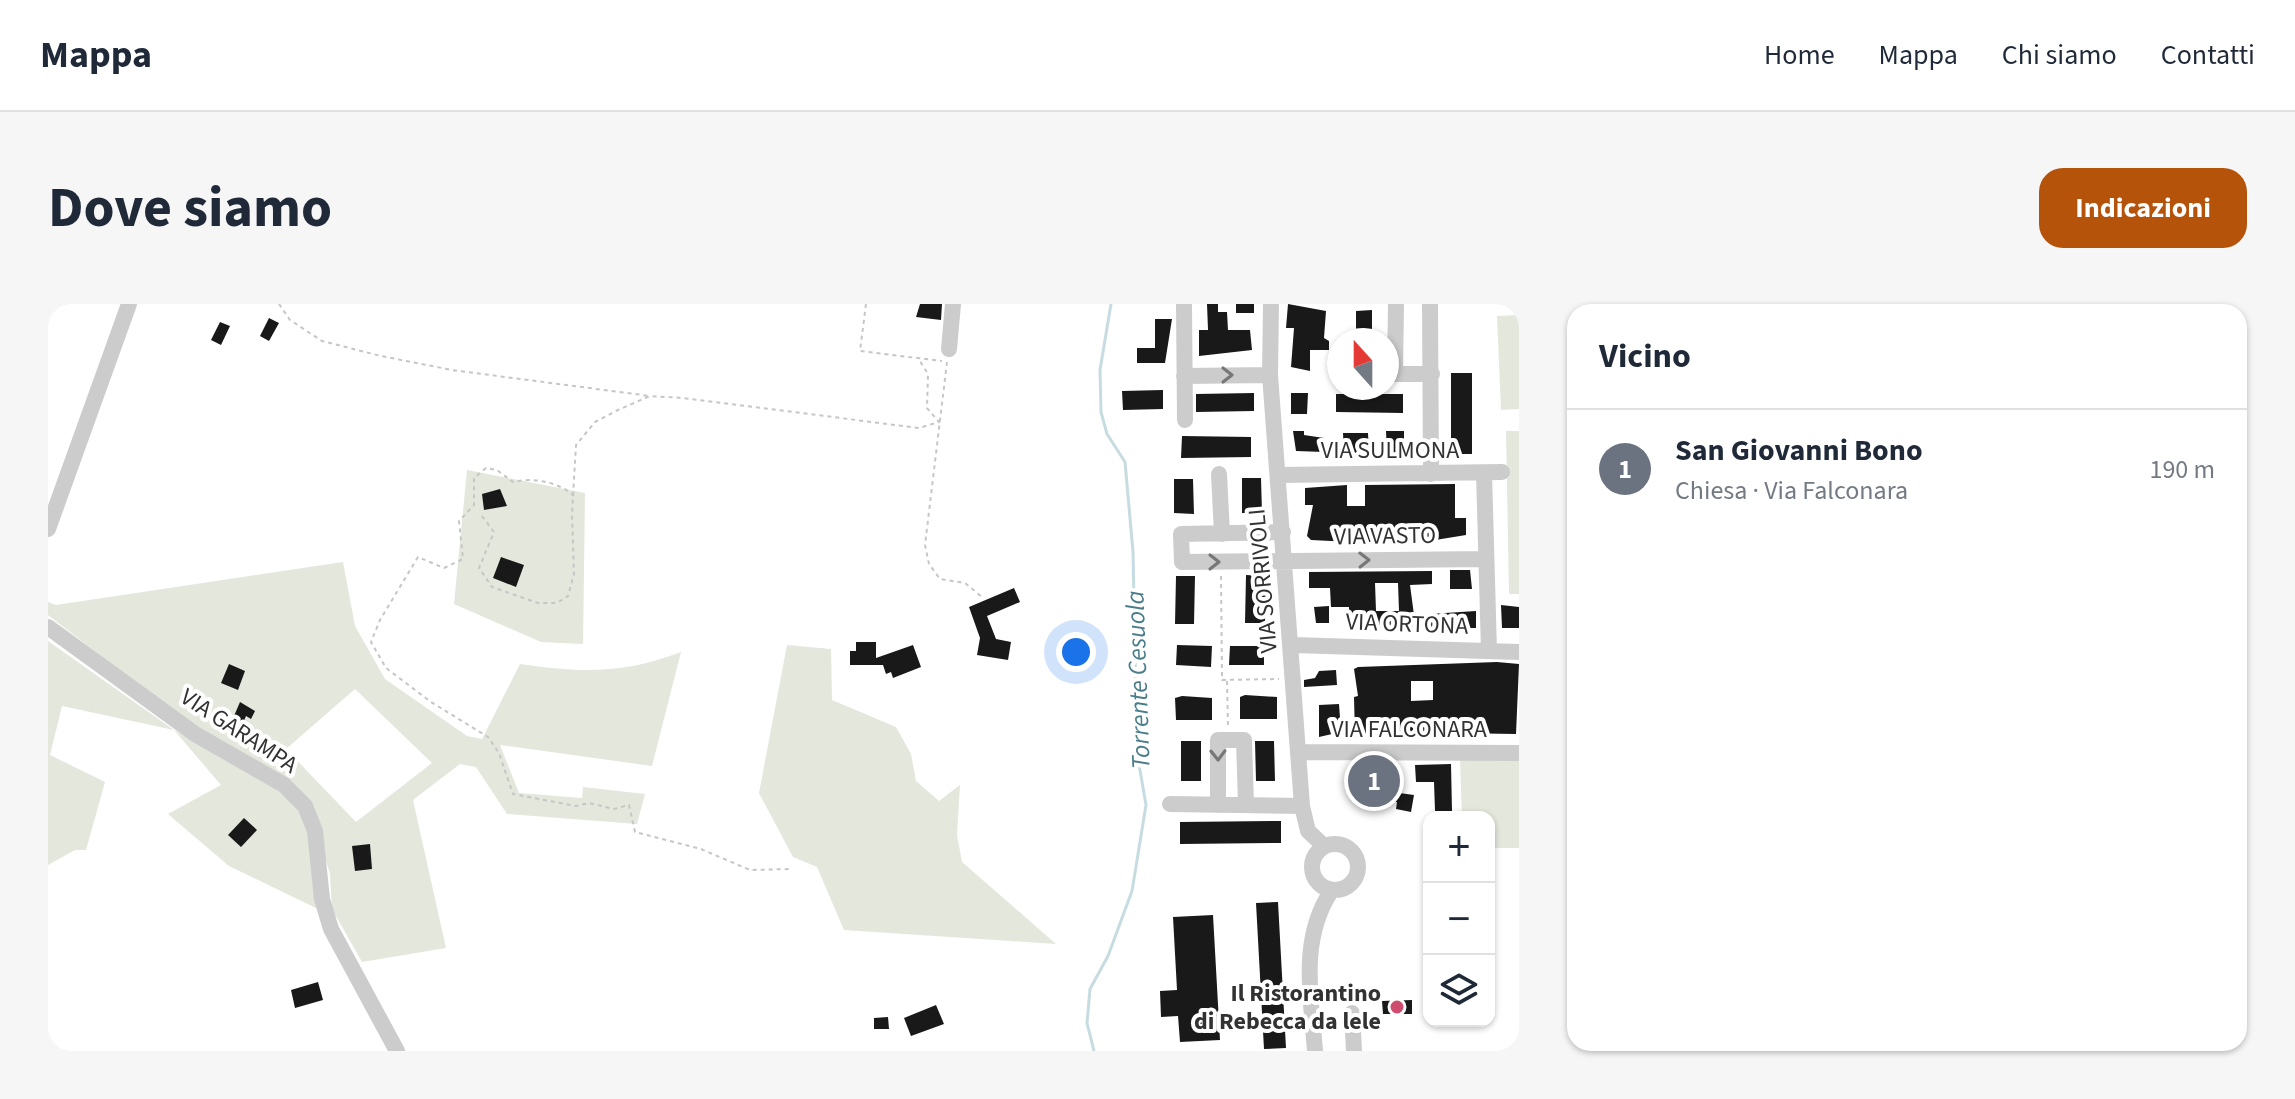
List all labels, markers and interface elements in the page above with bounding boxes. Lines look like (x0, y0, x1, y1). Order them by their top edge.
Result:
text: Mappa (40, 28, 152, 82)
text: Home (1764, 35, 1835, 75)
text: Mappa (1879, 35, 1958, 75)
text: Chi siamo (2002, 35, 2117, 75)
text: Contatti (2161, 35, 2255, 75)
button: Indicazioni (2039, 168, 2247, 248)
text: Dove siamo (48, 169, 332, 248)
north arrow (1327, 328, 1399, 400)
text: Vicino (1599, 332, 1691, 381)
one-way arrow (1221, 367, 1234, 384)
text: San Giovanni Bono (1675, 429, 1923, 472)
street label: VIA SULMONA (1321, 433, 1459, 468)
text: 1 (1618, 451, 1632, 488)
text: 190 m (2149, 451, 2215, 488)
text: Chiesa · Via Falconara (1675, 472, 1908, 509)
street label: VIA SORRIVOLI (1239, 507, 1287, 655)
street label: VIA VASTO (1334, 518, 1436, 554)
one-way arrow (1358, 551, 1371, 569)
one-way arrow (1208, 553, 1221, 571)
water label: Torrente Cesuola (1116, 590, 1160, 770)
street label: VIA ORTONA (1345, 604, 1469, 644)
your location (1056, 632, 1096, 672)
street label: VIA GARAMPA (173, 680, 305, 782)
street label: VIA FALCONARA (1331, 712, 1487, 747)
one-way arrow (1209, 749, 1227, 762)
pin: 1 (1348, 751, 1400, 811)
map controls (1423, 811, 1495, 1027)
button: + (1423, 811, 1495, 883)
button: − (1423, 883, 1495, 955)
button: layers (1423, 955, 1495, 1027)
place label: Il Ristorantino di Rebecca da lele (1194, 976, 1381, 1039)
marker: Il Ristorantino di Rebecca da lele (1388, 998, 1406, 1016)

